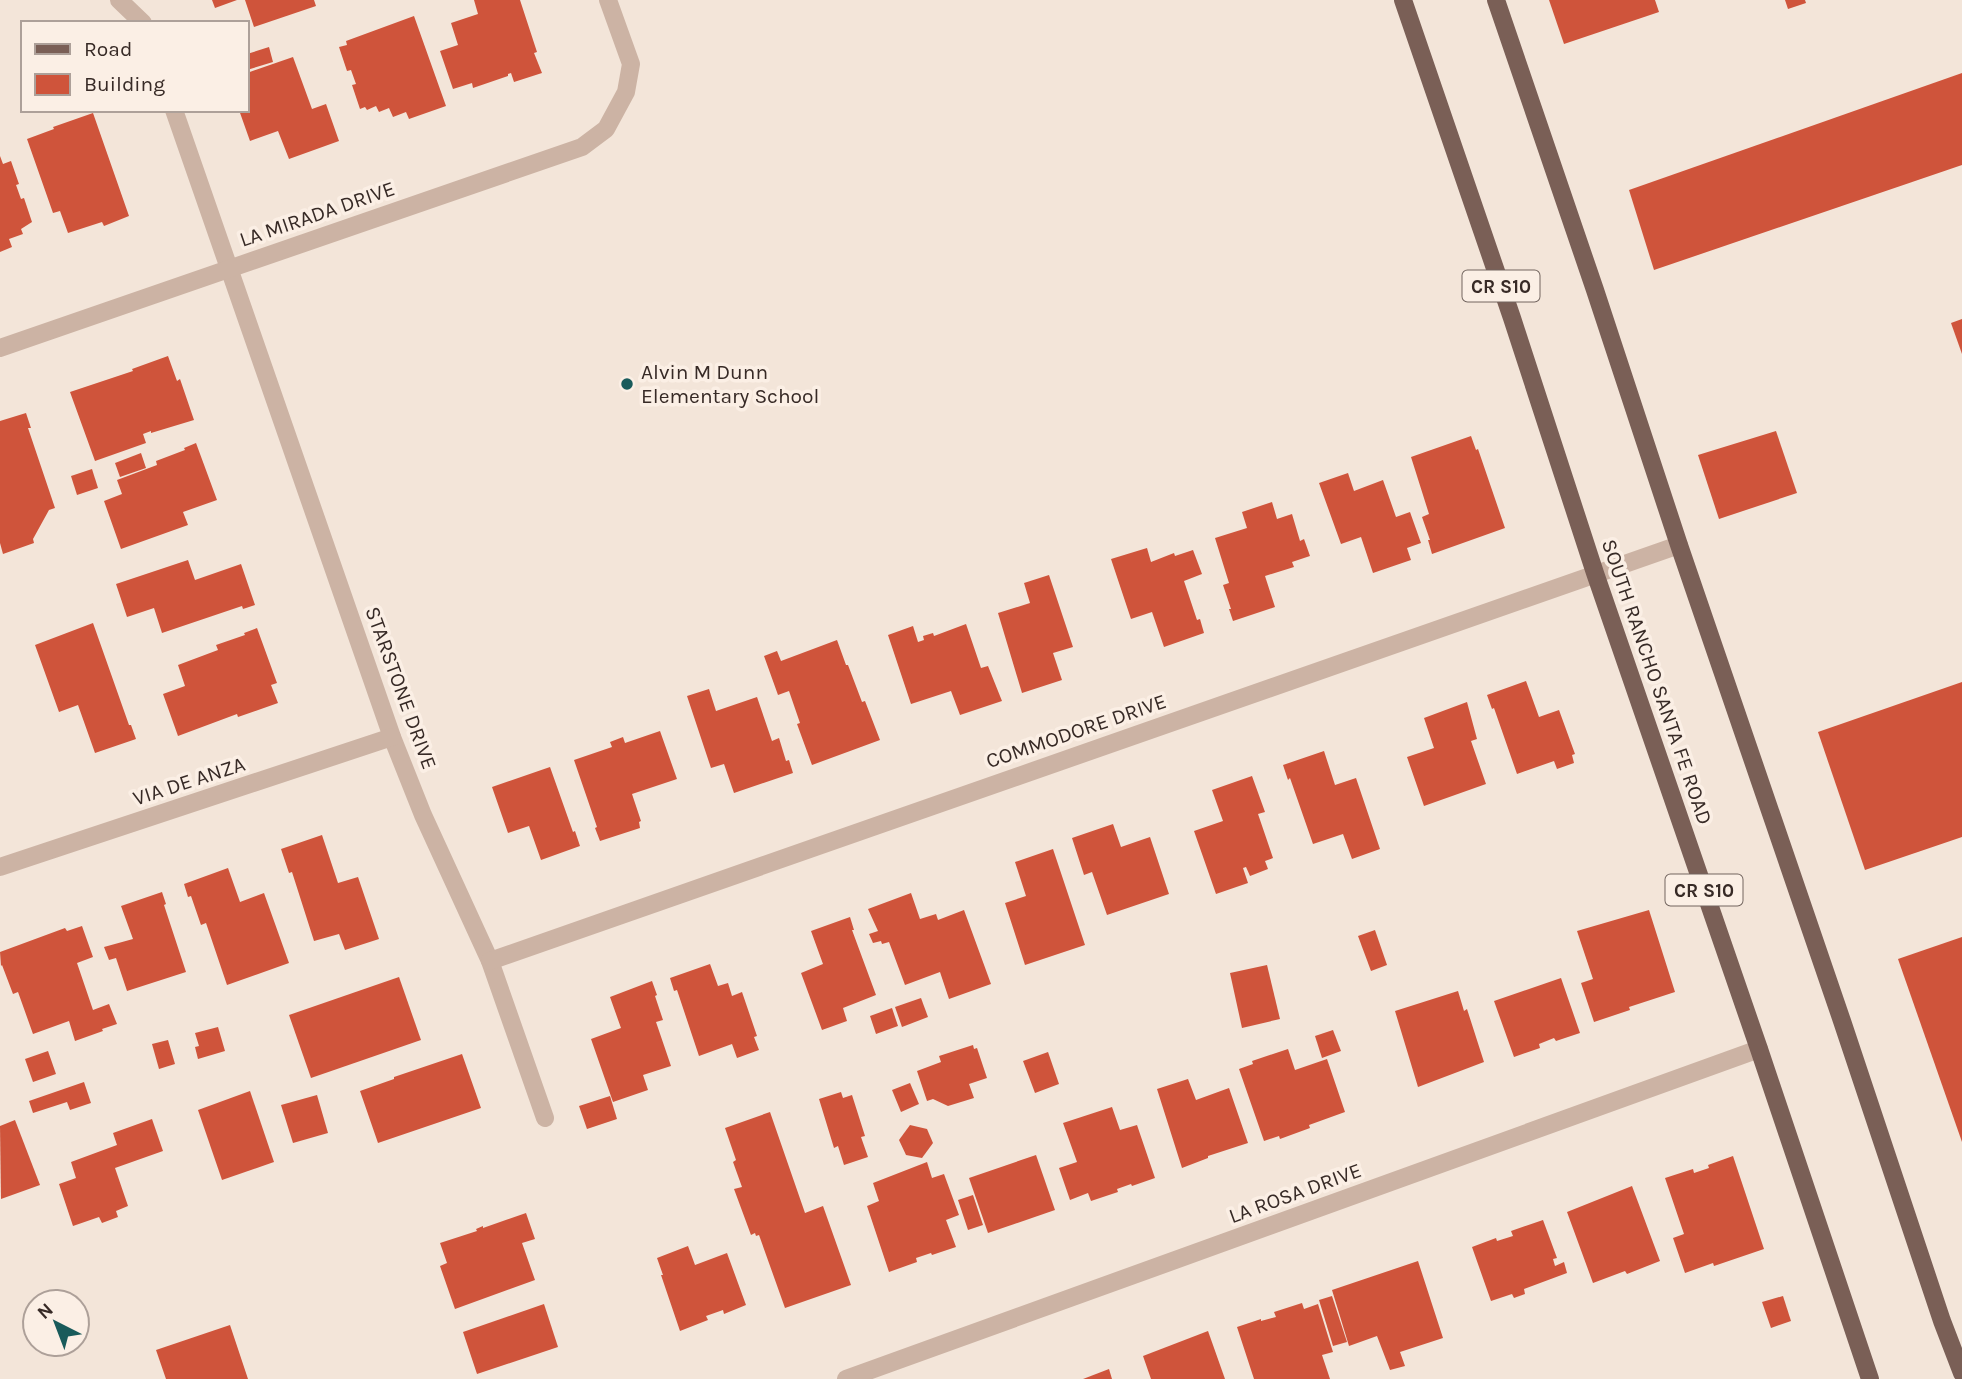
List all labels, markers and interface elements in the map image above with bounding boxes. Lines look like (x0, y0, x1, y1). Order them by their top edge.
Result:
legend (21, 21, 248, 112)
text: Road (84, 37, 132, 61)
text: Building (84, 72, 165, 96)
street label: LA MIRADA DRIVE (236, 176, 398, 252)
road number: CR S10 (1462, 270, 1540, 302)
place label: Alvin M Dunn Elementary School (641, 360, 819, 408)
marker: Alvin M Dunn Elementary School (619, 376, 635, 392)
street label: SOUTH RANCHO SANTA FE ROAD (1597, 536, 1717, 828)
street label: STARSTONE DRIVE (360, 603, 442, 773)
street label: COMMODORE DRIVE (983, 689, 1169, 773)
street label: VIA DE ANZA (130, 752, 248, 810)
road number: CR S10 (1666, 874, 1742, 906)
street label: LA ROSA DRIVE (1225, 1158, 1365, 1228)
north arrow (21, 1288, 91, 1358)
text: N (33, 1298, 58, 1324)

